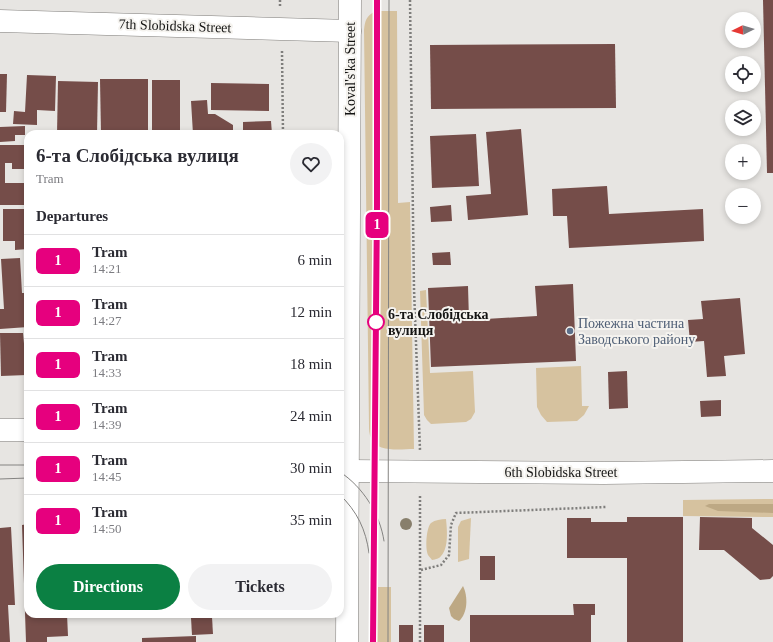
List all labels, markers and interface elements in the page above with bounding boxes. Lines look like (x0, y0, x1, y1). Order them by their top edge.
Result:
north arrow (725, 12, 761, 48)
map controls (725, 12, 761, 224)
street label: 7th Slobidska Street (118, 17, 232, 35)
street label: Koval's'ka Street (343, 22, 358, 116)
button: locate (725, 56, 761, 92)
button: layers (725, 100, 761, 136)
button: heart (290, 143, 332, 185)
button: + (725, 144, 761, 180)
text: 6-та Слобідська вулиця (36, 145, 239, 166)
text: Tram (36, 171, 64, 186)
button: − (725, 188, 761, 224)
text: Departures (36, 208, 108, 224)
line badge: 1 (364, 212, 390, 238)
text: 1 (374, 217, 381, 232)
text: Tram (92, 244, 128, 260)
text: 6 min (297, 252, 332, 268)
text: 1 (55, 253, 62, 268)
text: 14:21 (92, 261, 122, 276)
text: Tram (92, 296, 128, 312)
text: 12 min (290, 304, 332, 320)
text: 1 (55, 305, 62, 320)
place label: 6-та Слобідська вулиця (388, 307, 489, 338)
text: 14:27 (92, 313, 122, 328)
marker: 6-та Слобідська вулиця (367, 313, 385, 331)
place label: Пожежна частина Заводського району (578, 316, 695, 347)
marker: Пожежна частина Заводського району (565, 326, 575, 336)
text: Tram (92, 348, 128, 364)
text: 18 min (290, 356, 332, 372)
text: 1 (55, 357, 62, 372)
text: 14:33 (92, 365, 122, 380)
text: Tram (92, 400, 128, 416)
text: 24 min (290, 408, 332, 424)
text: 1 (55, 409, 62, 424)
text: 14:39 (92, 417, 122, 432)
text: Tram (92, 452, 128, 468)
text: 30 min (290, 460, 332, 476)
text: 1 (55, 461, 62, 476)
street label: 6th Slobidska Street (505, 465, 617, 480)
text: 14:45 (92, 469, 122, 484)
text: Tram (92, 504, 128, 520)
text: 35 min (290, 512, 332, 528)
text: 1 (55, 513, 62, 528)
text: 14:50 (92, 521, 122, 536)
button: Directions (36, 564, 180, 610)
button: Tickets (188, 564, 332, 610)

